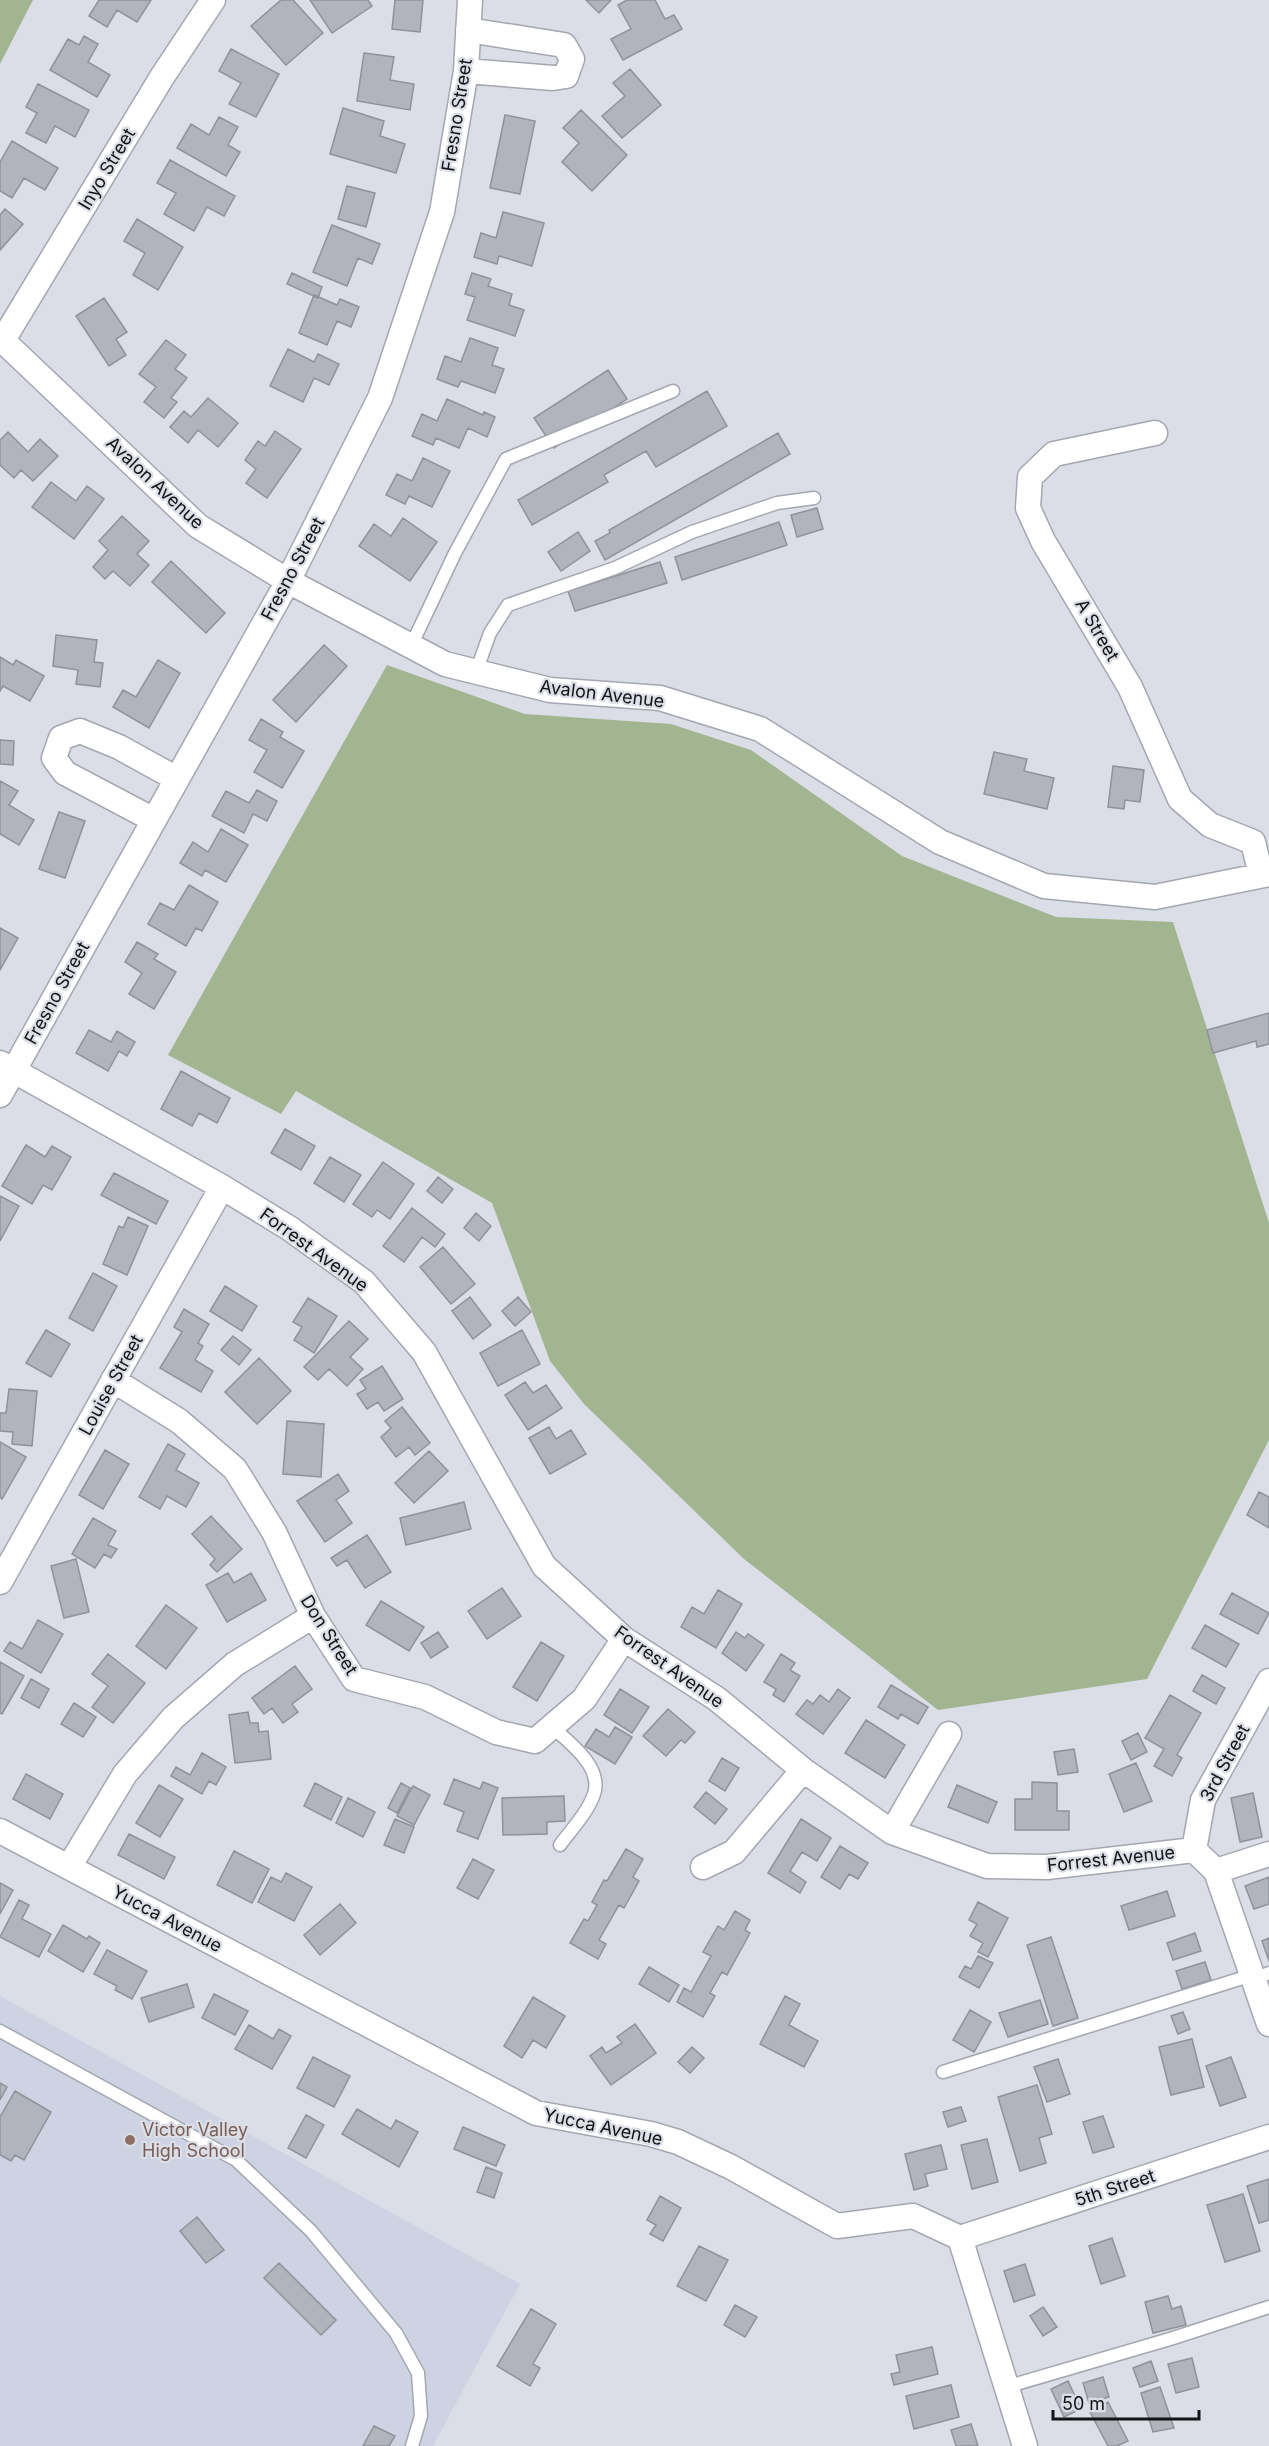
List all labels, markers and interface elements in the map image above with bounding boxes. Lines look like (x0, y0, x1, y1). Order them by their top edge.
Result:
street label: Fresno Street (437, 57, 476, 173)
street label: Inyo Street (74, 124, 139, 213)
street label: Avalon Avenue (102, 432, 208, 533)
street label: Fresno Street (257, 513, 329, 624)
street label: A Street (1071, 595, 1124, 665)
street label: Avalon Avenue (539, 675, 666, 712)
street label: Fresno Street (20, 938, 93, 1048)
street label: Forrest Avenue (256, 1203, 372, 1296)
street label: Louise Street (74, 1331, 147, 1439)
street label: Don Street (297, 1591, 362, 1679)
street label: Forrest Avenue (611, 1621, 728, 1712)
street label: 3rd Street (1195, 1720, 1254, 1805)
street label: Forrest Avenue (1046, 1841, 1176, 1876)
street label: Yucca Avenue (109, 1881, 226, 1956)
street label: Yucca Avenue (542, 2104, 665, 2149)
place label: Victor Valley High School (142, 2119, 248, 2161)
marker: Victor Valley High School (123, 2133, 137, 2147)
street label: 5th Street (1072, 2165, 1158, 2210)
scale bar (1053, 2383, 1198, 2421)
text: 50 m (1062, 2393, 1105, 2414)

